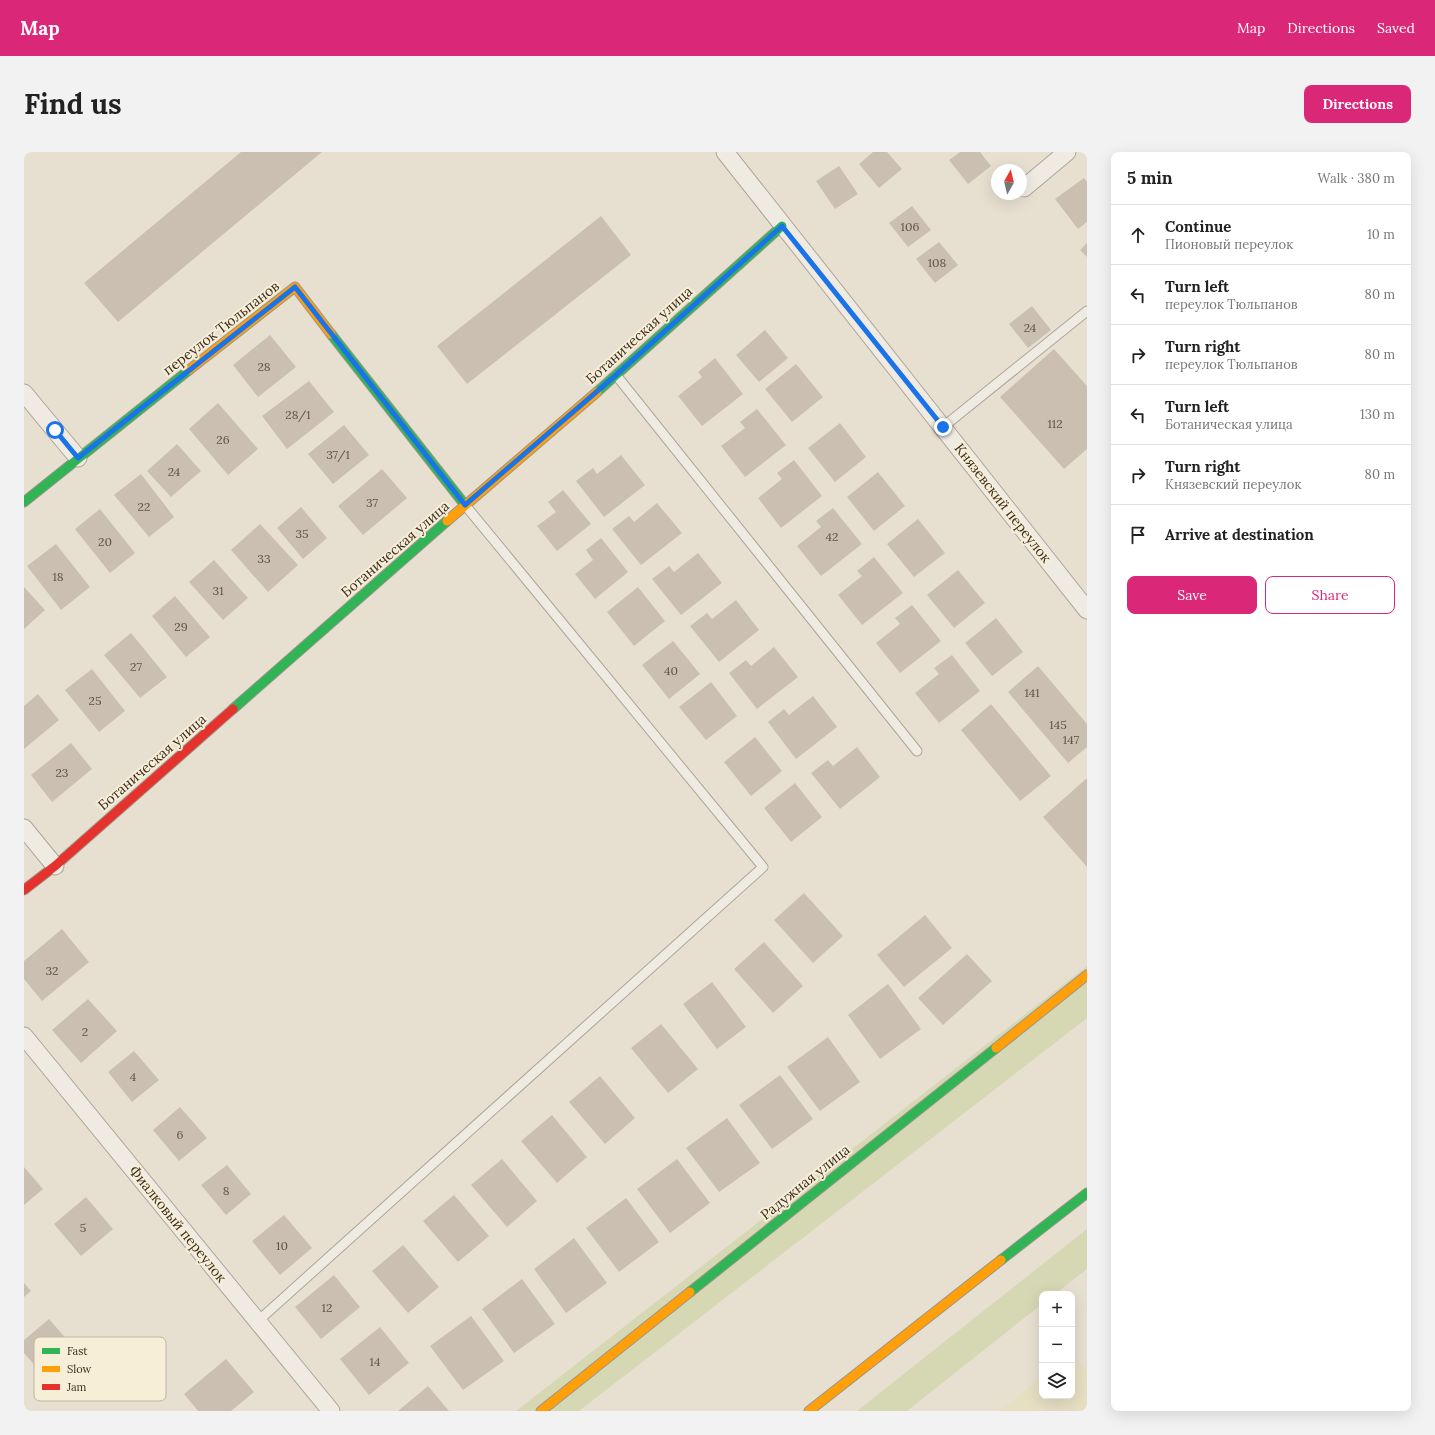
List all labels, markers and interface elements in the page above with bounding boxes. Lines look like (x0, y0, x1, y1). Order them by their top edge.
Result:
text: Map (20, 16, 60, 40)
text: Map (1237, 19, 1265, 37)
text: Directions (1287, 19, 1355, 37)
text: Saved (1377, 19, 1415, 37)
button: Directions (1304, 85, 1411, 123)
text: Find us (24, 86, 122, 122)
north arrow (991, 164, 1027, 200)
text: 5 min (1127, 167, 1173, 189)
text: Walk · 380 m (1318, 170, 1395, 187)
text: Continue (1165, 217, 1231, 236)
house number: 106 (901, 219, 919, 234)
icon: ahead (1127, 224, 1149, 246)
text: 10 m (1367, 226, 1395, 243)
text: Пионовый переулок (1165, 236, 1293, 253)
house number: 108 (928, 255, 947, 270)
street label: переулок Тюльпанов (159, 277, 283, 379)
text: Turn left (1165, 277, 1229, 296)
street label: Ботаническая улица (582, 282, 696, 388)
icon: left (1127, 284, 1149, 306)
text: 80 m (1365, 286, 1395, 303)
text: переулок Тюльпанов (1165, 296, 1298, 313)
house number: 24 (1024, 320, 1037, 335)
text: Turn right (1165, 337, 1241, 356)
icon: right (1127, 344, 1149, 366)
text: 80 m (1365, 346, 1395, 363)
text: переулок Тюльпанов (1165, 356, 1298, 373)
house number: 28 (257, 359, 271, 374)
text: Turn left (1165, 397, 1229, 416)
icon: left (1127, 404, 1149, 426)
text: 130 m (1360, 406, 1395, 423)
house number: 28/1 (285, 407, 311, 423)
house number: 112 (1047, 416, 1063, 431)
text: Ботаническая улица (1165, 416, 1293, 433)
route end (934, 418, 952, 436)
route start (46, 421, 64, 439)
house number: 26 (216, 432, 230, 447)
street label: Князевский переулок (951, 440, 1056, 567)
house number: 37/1 (326, 447, 350, 463)
text: Turn right (1165, 457, 1241, 476)
house number: 24 (168, 464, 181, 479)
icon: right (1127, 464, 1149, 486)
text: 80 m (1365, 466, 1395, 483)
text: Князевский переулок (1165, 476, 1301, 493)
house number: 37 (366, 495, 378, 510)
street label: Ботаническая улица (337, 497, 453, 601)
house number: 22 (138, 499, 150, 514)
icon: arrive (1127, 524, 1149, 546)
text: Arrive at destination (1165, 525, 1314, 544)
house number: 35 (295, 526, 309, 541)
house number: 42 (826, 529, 838, 544)
house number: 20 (98, 534, 112, 549)
house number: 33 (257, 551, 271, 566)
house number: 18 (52, 569, 64, 584)
button: Save (1127, 576, 1257, 614)
button: Share (1265, 576, 1395, 614)
house number: 31 (212, 583, 224, 598)
house number: 29 (174, 619, 188, 634)
house number: 27 (130, 659, 142, 674)
house number: 40 (664, 663, 678, 678)
house number: 141 (1024, 685, 1040, 700)
house number: 25 (89, 693, 101, 708)
street label: Ботаническая улица (94, 710, 210, 814)
house number: 145 (1049, 717, 1067, 732)
house number: 147 (1063, 732, 1080, 747)
house number: 23 (56, 765, 69, 780)
house number: 32 (45, 963, 59, 978)
house number: 2 (82, 1024, 88, 1039)
house number: 4 (130, 1069, 137, 1084)
house number: 6 (177, 1127, 184, 1142)
street label: Радужная улица (757, 1140, 853, 1224)
street label: Фиалковый переулок (125, 1162, 231, 1286)
house number: 8 (223, 1183, 230, 1198)
house number: 5 (80, 1220, 86, 1235)
house number: 10 (276, 1238, 288, 1253)
map controls (1039, 1291, 1075, 1399)
button: + (1039, 1291, 1075, 1327)
house number: 12 (322, 1300, 332, 1315)
button: − (1039, 1327, 1075, 1363)
legend (34, 1337, 166, 1401)
text: Fast (67, 1344, 88, 1358)
house number: 14 (370, 1354, 381, 1369)
text: Slow (67, 1362, 92, 1376)
button: layers (1039, 1363, 1075, 1399)
text: Jam (66, 1380, 87, 1394)

